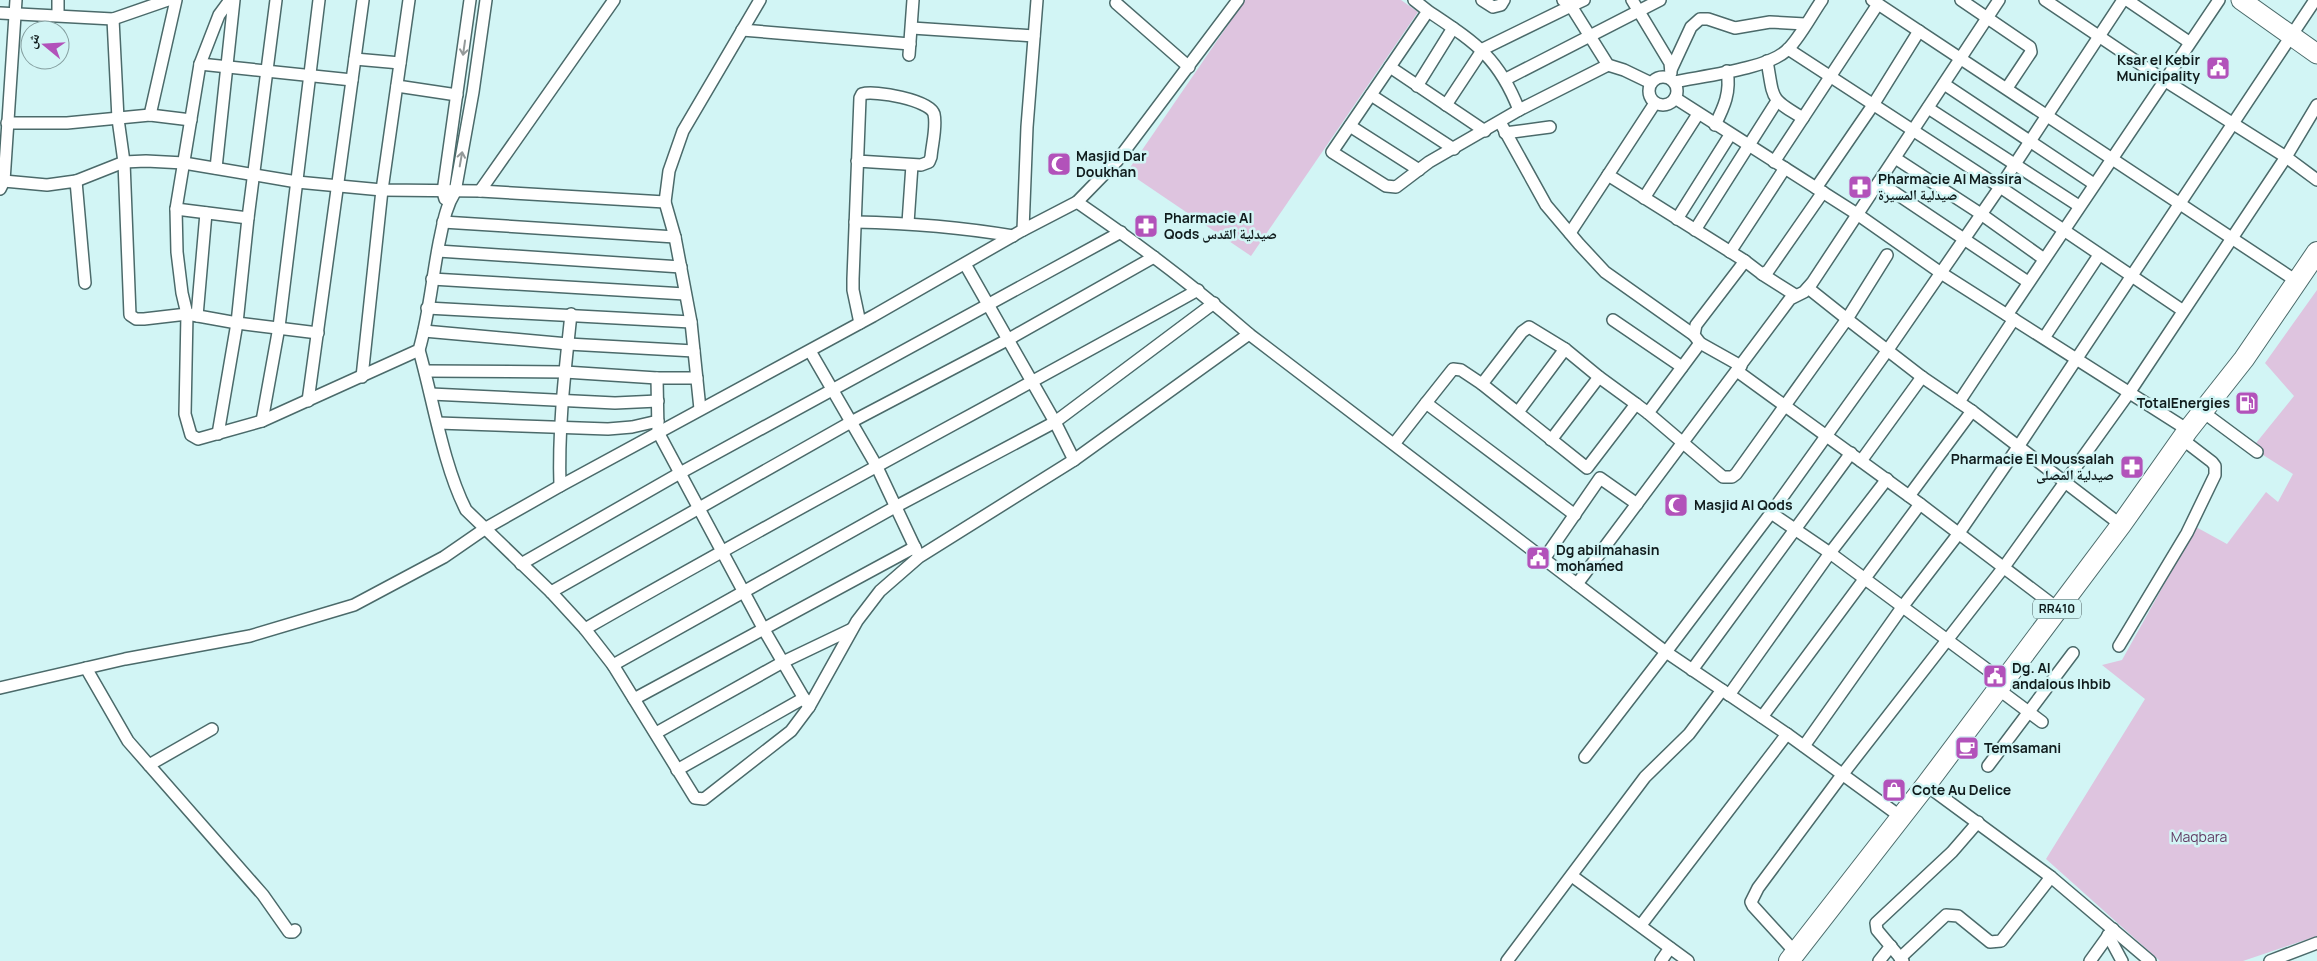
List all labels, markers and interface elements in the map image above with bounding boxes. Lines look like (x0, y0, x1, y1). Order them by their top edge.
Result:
north arrow (20, 20, 70, 70)
text: ش (21, 31, 44, 51)
one-way arrow (459, 40, 469, 56)
place label: Ksar el Kebir Municipality (2117, 50, 2200, 85)
public building icon: Ksar el Kebir Municipality (2205, 55, 2231, 81)
place label: Masjid Dar Doukhan (1076, 146, 1147, 181)
one-way arrow (456, 151, 466, 167)
mosque icon: Masjid Dar Doukhan (1046, 151, 1072, 177)
place label: Pharmacie Al Massira صيدلية المسيرة (1878, 169, 2022, 204)
pharmacy icon: Pharmacie Al Massira صيدلية المسيرة (1847, 174, 1873, 200)
place label: Pharmacie Al Qods صيدلية القدس (1164, 208, 1277, 243)
pharmacy icon: Pharmacie Al Qods صيدلية القدس (1133, 213, 1159, 239)
fuel station icon: TotalEnergies (2234, 390, 2260, 416)
place label: TotalEnergies (2137, 393, 2230, 412)
place label: Pharmacie El Moussalah صيدلية المصلى (1951, 449, 2114, 484)
pharmacy icon: Pharmacie El Moussalah صيدلية المصلى (2119, 454, 2145, 480)
mosque icon: Masjid Al Qods (1663, 492, 1689, 518)
place label: Masjid Al Qods (1694, 495, 1793, 514)
place label: Dg abilmahasin mohamed (1556, 540, 1660, 575)
public building icon: Dg abilmahasin mohamed (1525, 545, 1551, 571)
road number: RR410 (2033, 600, 2081, 618)
place label: Dg. Al andalous lhbib (2012, 658, 2111, 693)
public building icon: Dg. Al andalous lhbib (1982, 663, 2008, 689)
cafe icon: Temsamani (1954, 735, 1980, 761)
place label: Temsamani (1984, 738, 2061, 757)
shop icon: Cote Au Delice (1881, 777, 1907, 803)
place label: Cote Au Delice (1912, 780, 2011, 799)
park label: Maqbara (2171, 827, 2227, 846)

